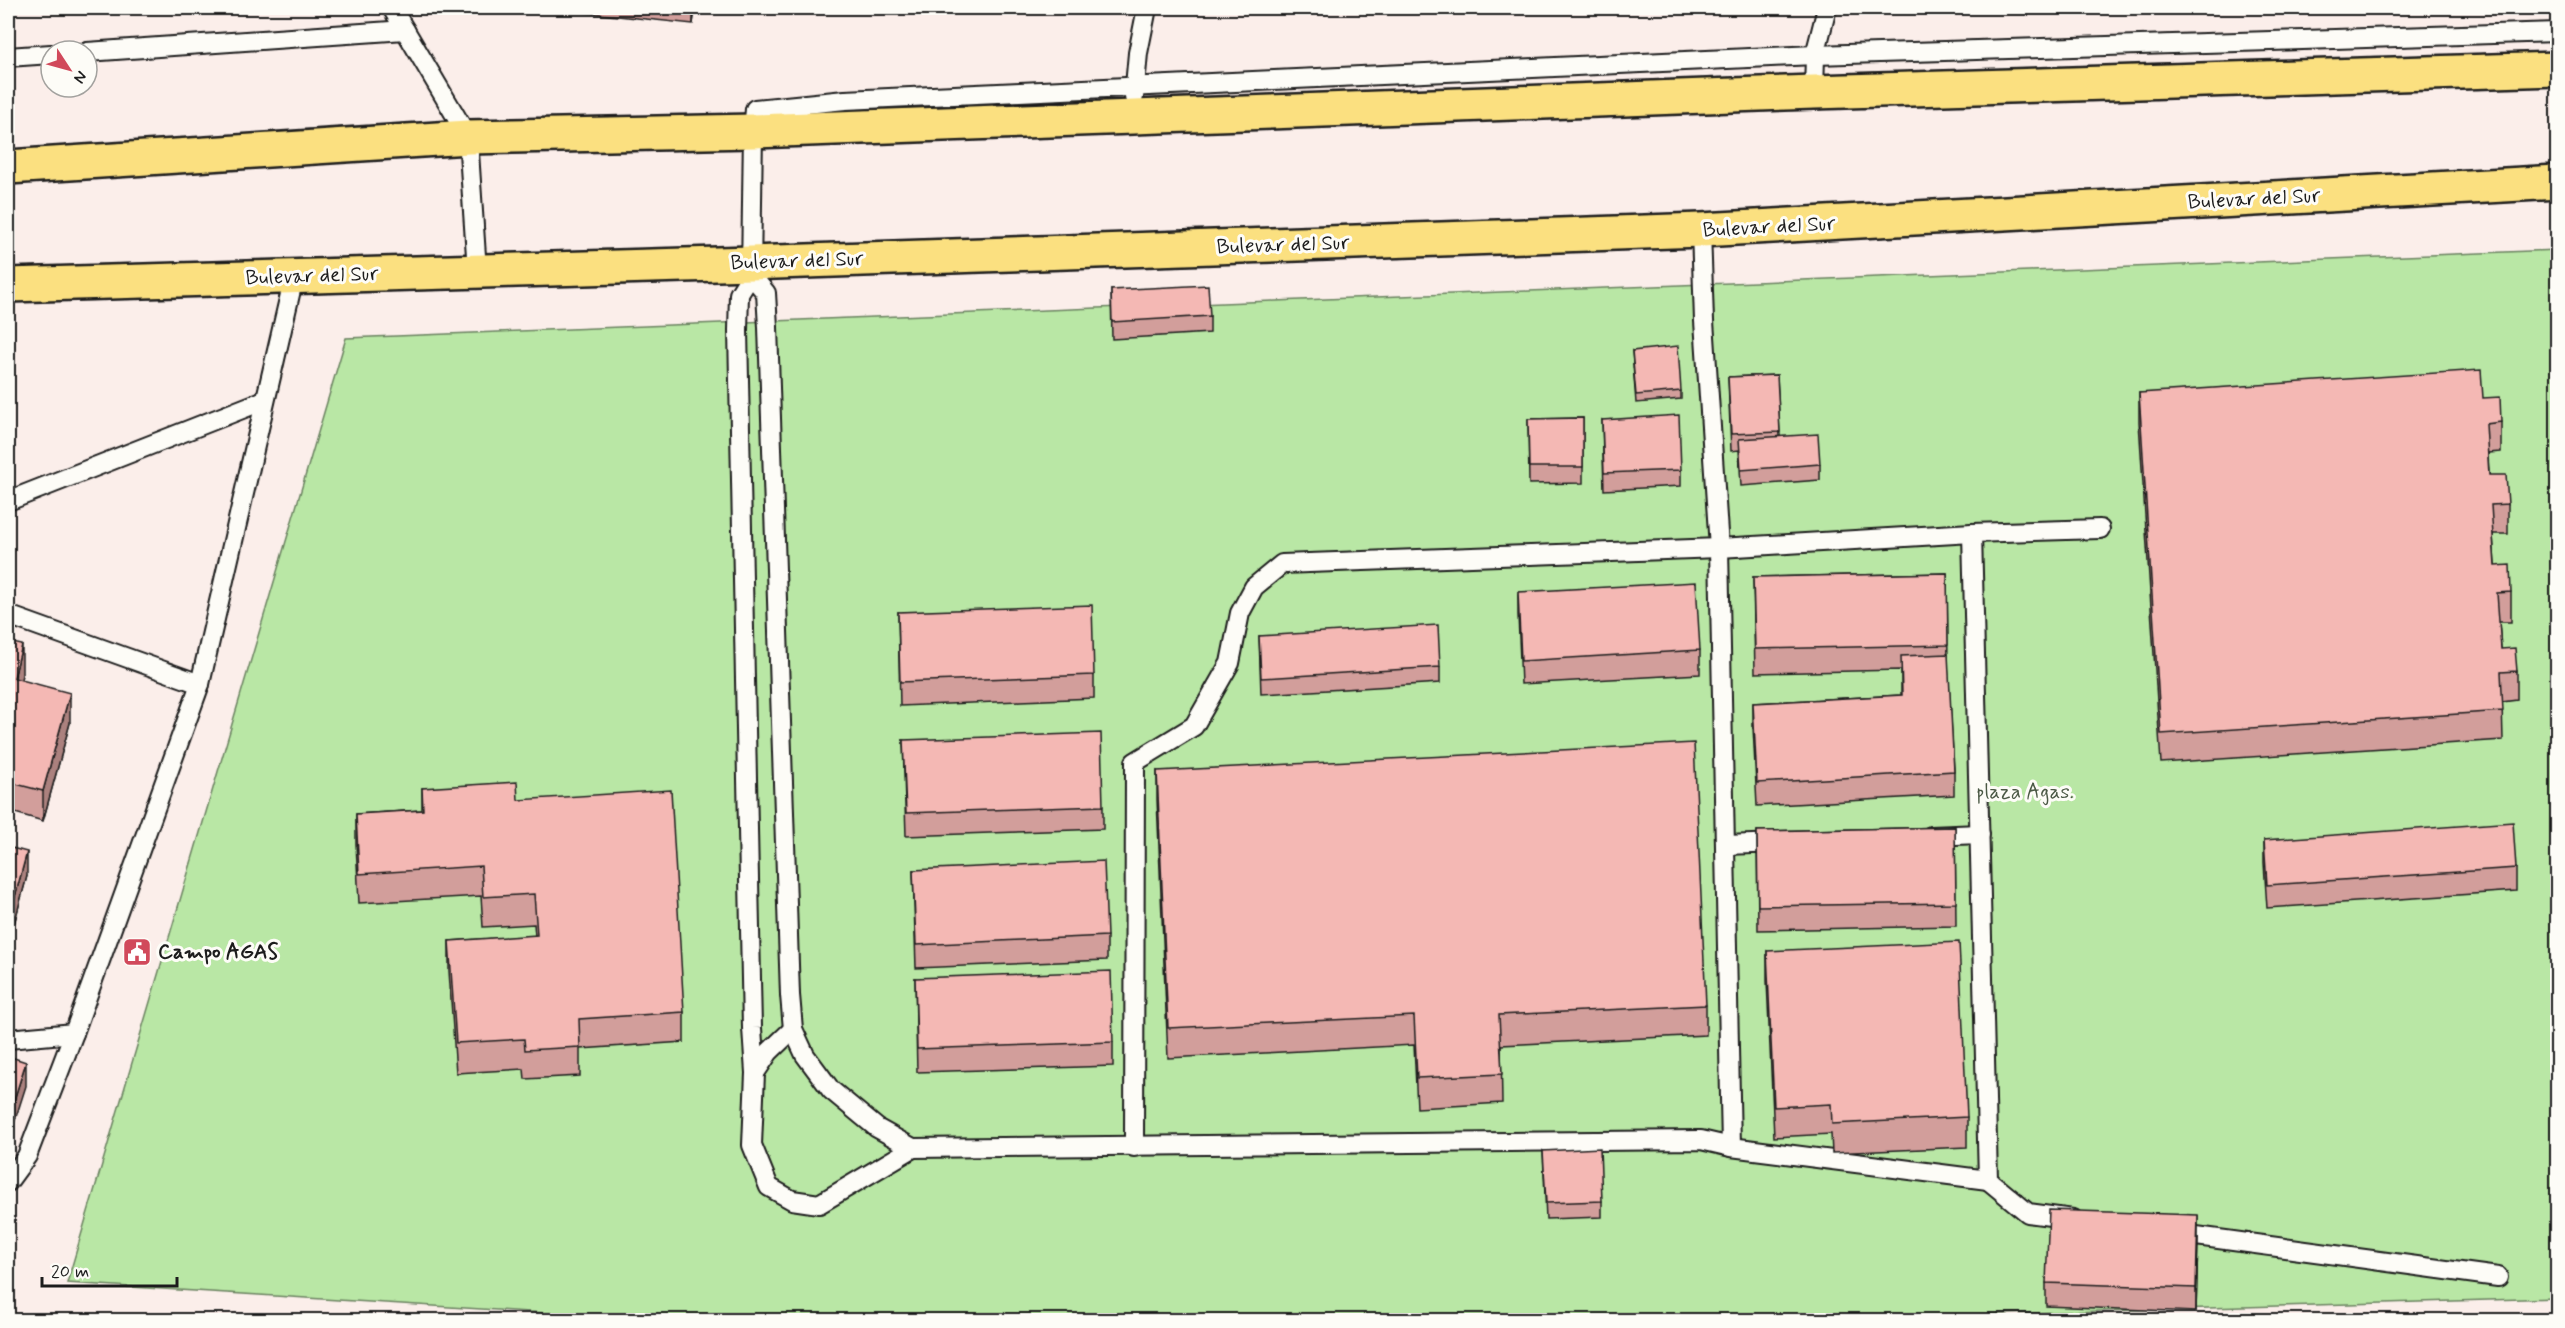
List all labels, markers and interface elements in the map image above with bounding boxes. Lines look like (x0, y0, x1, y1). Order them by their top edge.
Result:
north arrow (39, 39, 99, 99)
text: N (68, 66, 92, 87)
street label: Bulevar del Sur (2187, 182, 2321, 216)
street label: Bulevar del Sur (1702, 210, 1836, 244)
street label: Bulevar del Sur (1216, 229, 1350, 261)
street label: Bulevar del Sur (730, 245, 864, 277)
street label: Bulevar del Sur (245, 260, 379, 292)
park label: plaza Agas. (1976, 778, 2074, 806)
public building icon: Campo AGAS (121, 936, 153, 968)
place label: Campo AGAS (158, 938, 279, 966)
scale bar (42, 1250, 177, 1288)
text: 20 m (51, 1260, 89, 1284)

